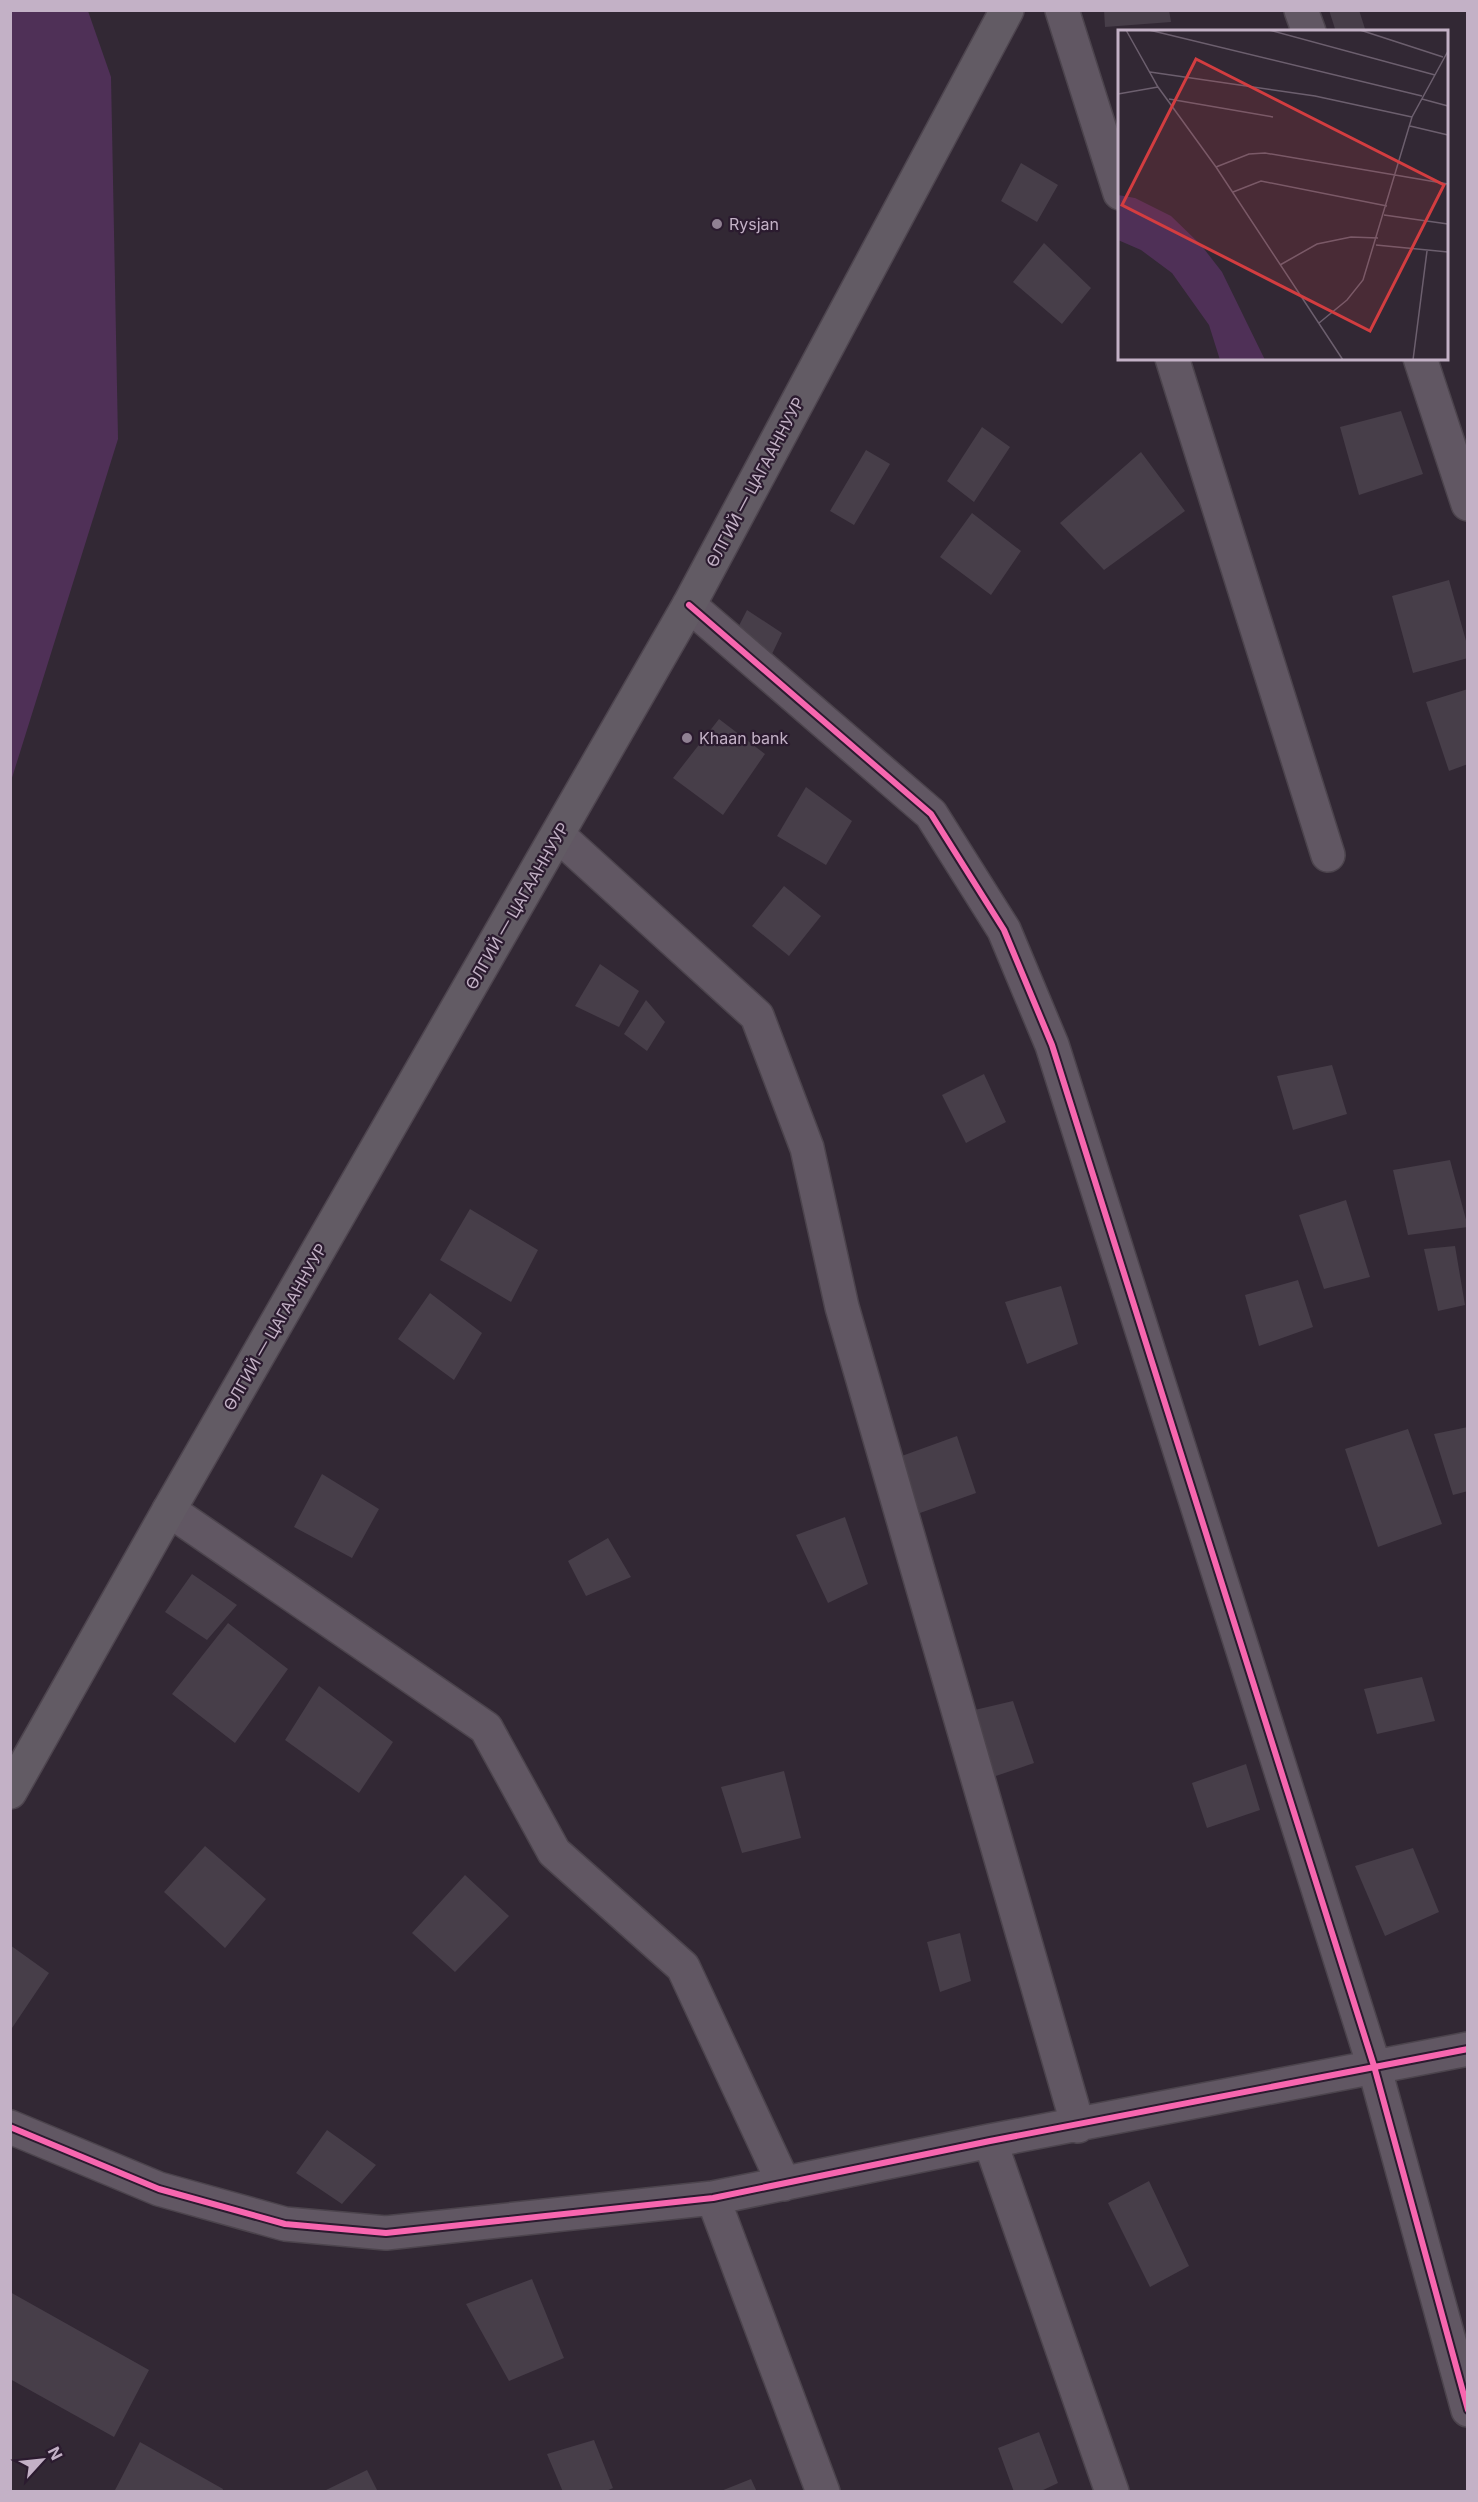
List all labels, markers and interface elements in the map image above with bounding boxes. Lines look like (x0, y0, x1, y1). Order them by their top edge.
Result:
inset map (1118, 30, 1448, 360)
place label: Rysjan (729, 214, 779, 234)
marker: Rysjan (710, 217, 724, 231)
street label: ӨЛГИЙ — ЦАГААННУУР (702, 394, 808, 570)
place label: Khaan bank (699, 728, 789, 748)
marker: Khaan bank (680, 731, 694, 745)
street label: ӨЛГИЙ — ЦАГААННУУР (461, 819, 573, 993)
street label: ӨЛГИЙ — ЦАГААННУУР (219, 1240, 331, 1414)
north arrow (12, 2430, 72, 2490)
text: N (44, 2443, 67, 2463)

